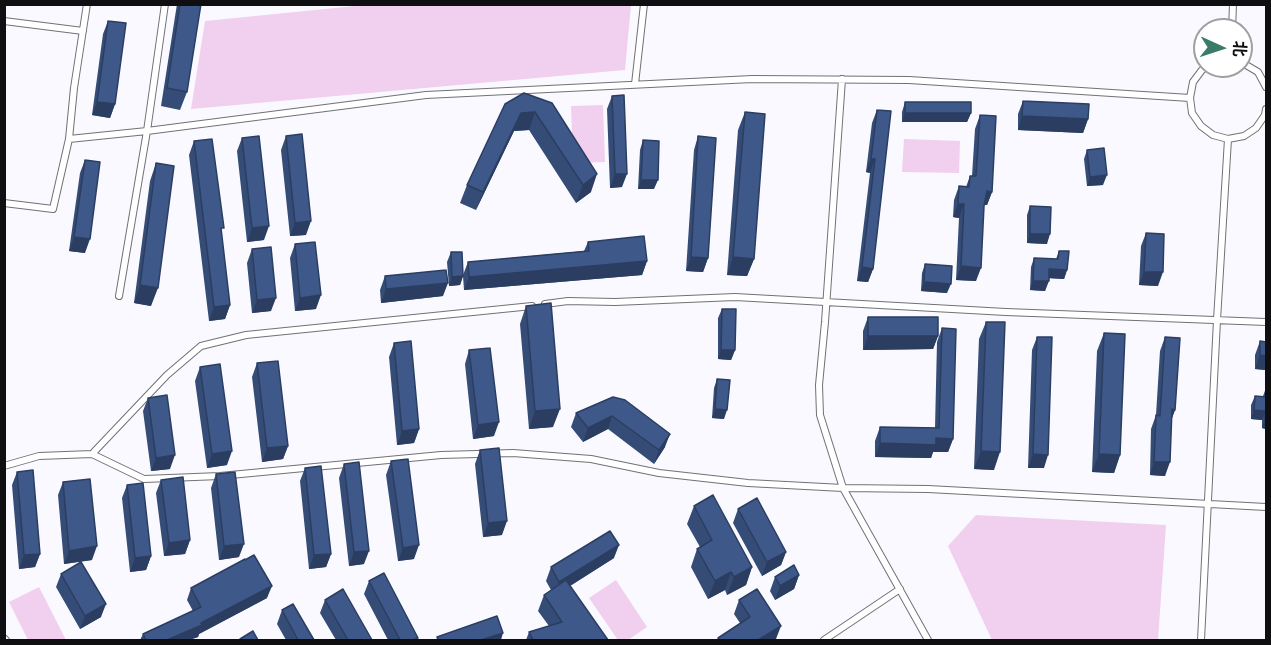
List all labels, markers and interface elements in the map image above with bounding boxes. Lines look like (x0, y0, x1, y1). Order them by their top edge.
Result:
north arrow (1193, 18, 1253, 78)
text: 北 (1231, 40, 1248, 57)

